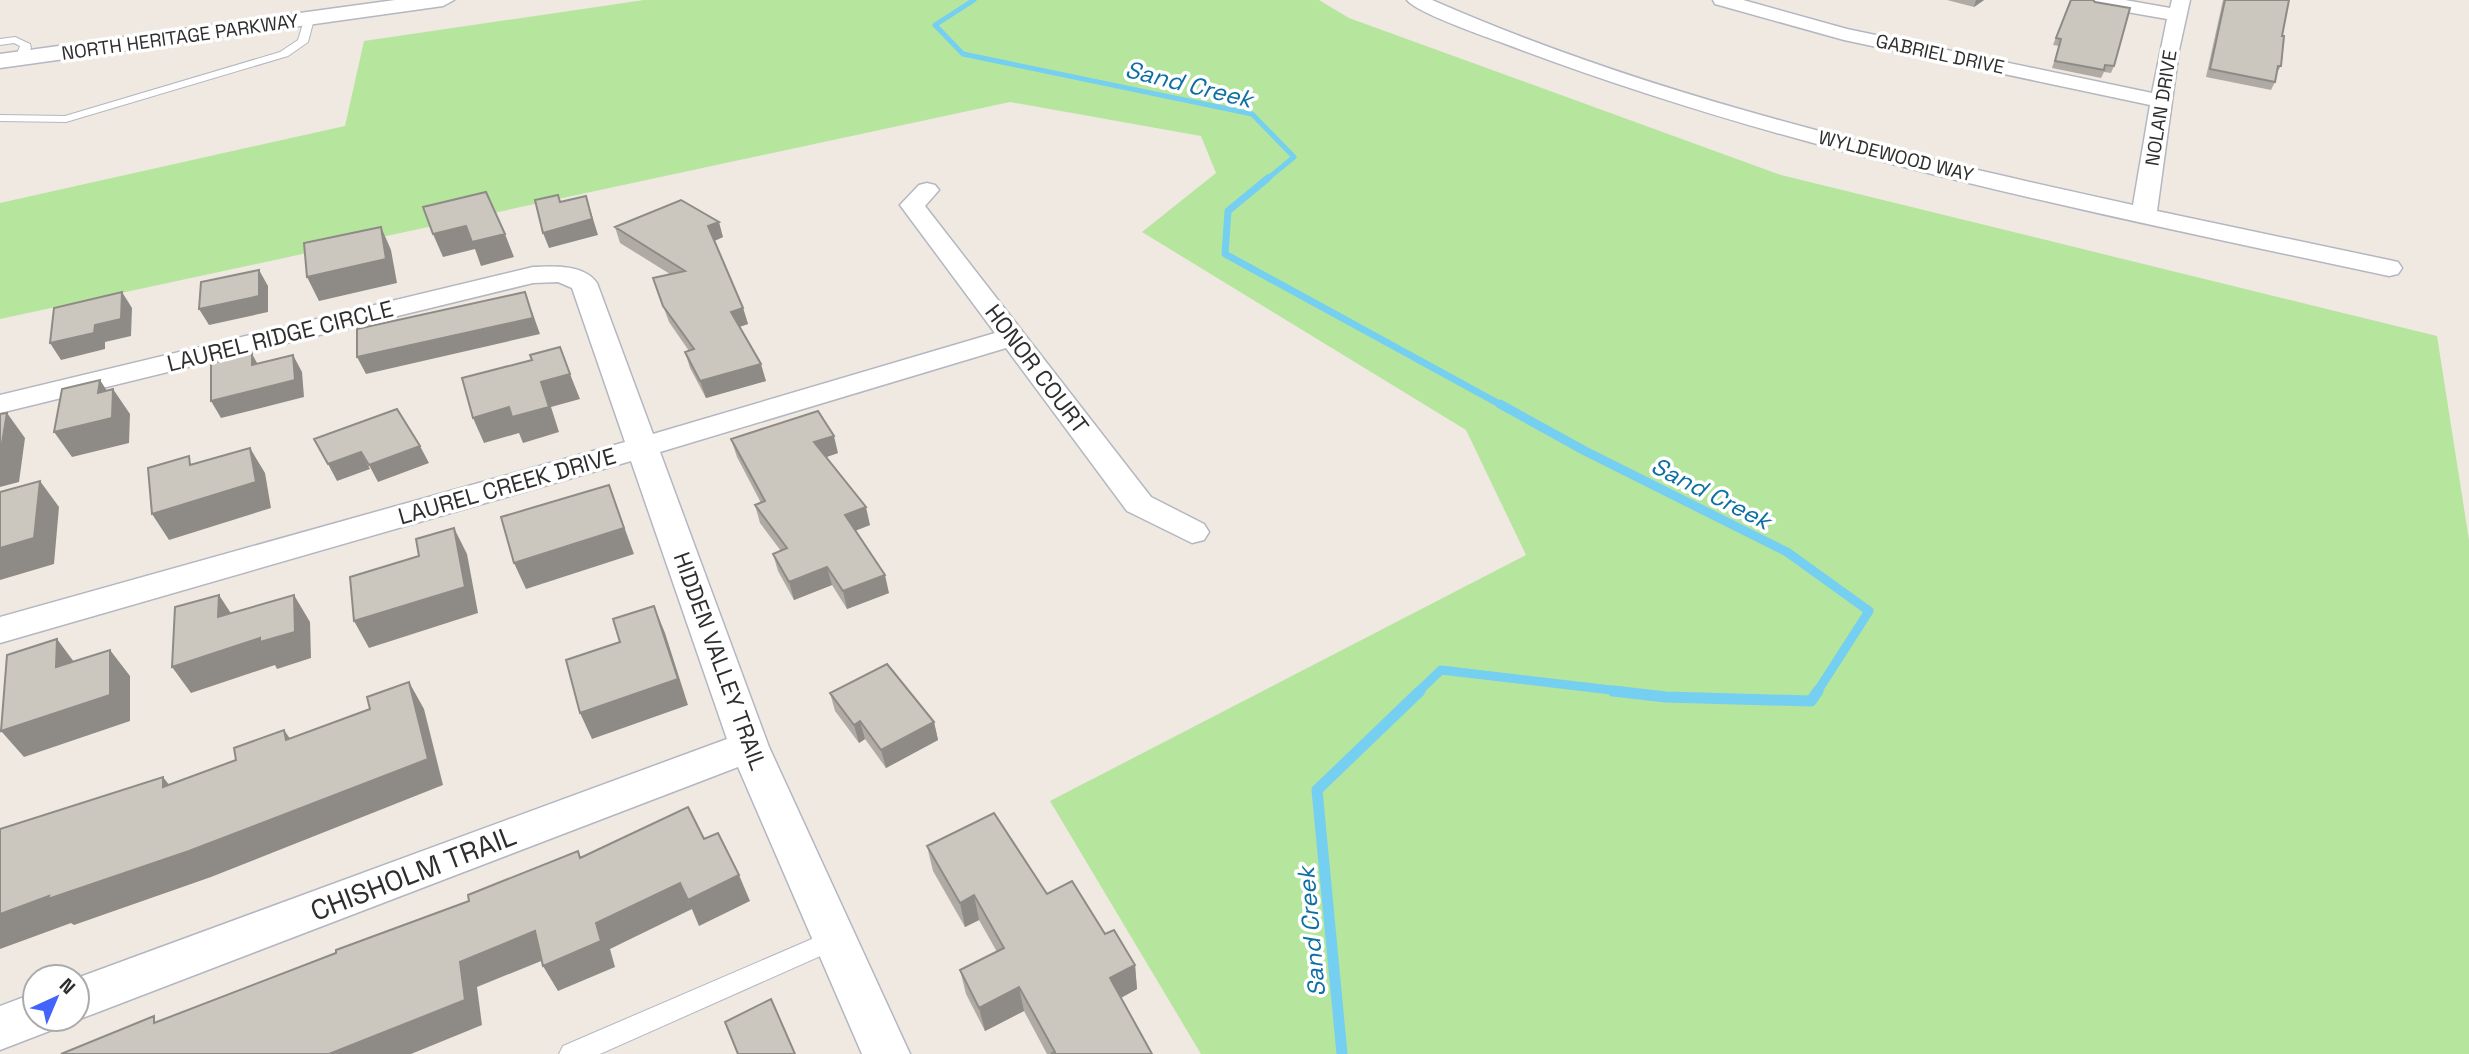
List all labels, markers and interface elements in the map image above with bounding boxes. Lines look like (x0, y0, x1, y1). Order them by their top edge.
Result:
street label: NORTH HERITAGE PARKWAY (60, 8, 301, 66)
street label: GABRIEL DRIVE (1873, 28, 2007, 80)
street label: NOLAN DRIVE (2140, 48, 2182, 168)
water label: Sand Creek (1122, 53, 1259, 116)
street label: WYLDEWOOD WAY (1816, 125, 1977, 187)
street label: LAUREL RIDGE CIRCLE (164, 293, 396, 379)
street label: HONOR COURT (978, 298, 1096, 440)
street label: LAUREL CREEK DRIVE (395, 441, 619, 531)
water label: Sand Creek (1646, 450, 1779, 538)
street label: HIDDEN VALLEY TRAIL (667, 548, 773, 774)
street label: CHISHOLM TRAIL (305, 817, 521, 929)
water label: Sand Creek (1290, 863, 1332, 998)
north arrow (21, 963, 91, 1033)
text: N (54, 973, 81, 1000)

